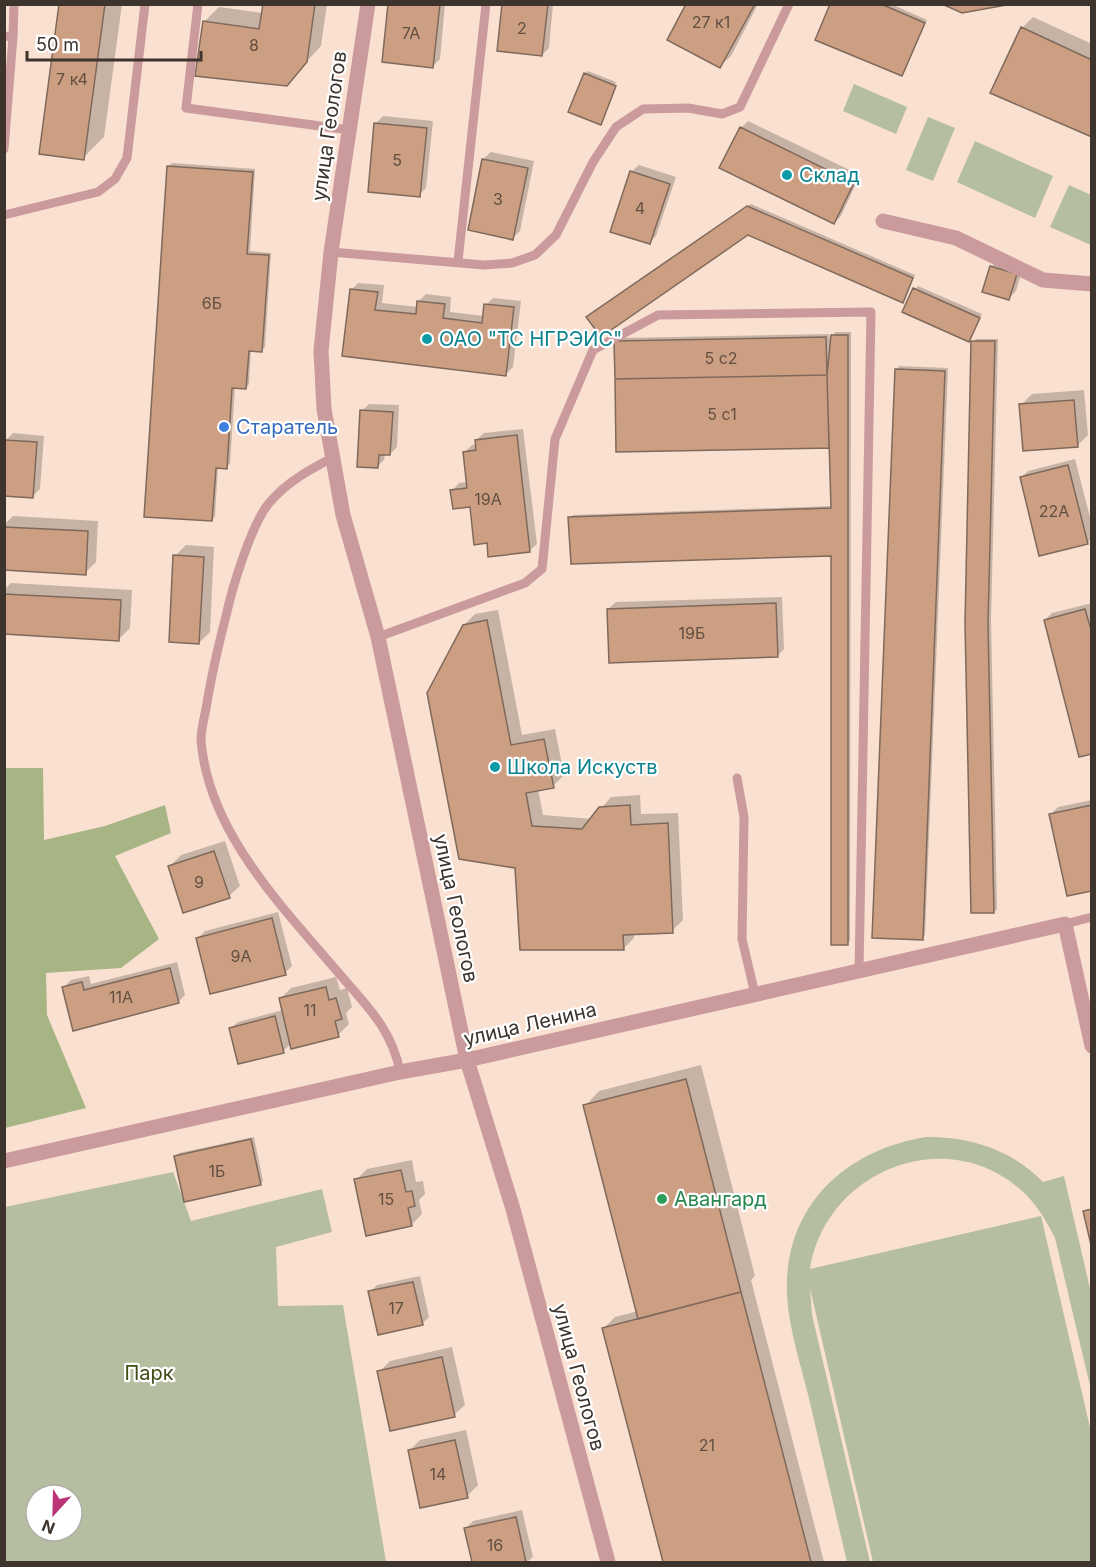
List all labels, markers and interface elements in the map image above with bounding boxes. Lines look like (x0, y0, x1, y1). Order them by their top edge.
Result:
house number: 27 к1 (692, 12, 730, 32)
house number: 2 (517, 18, 527, 38)
house number: 7А (402, 23, 420, 43)
scale bar (27, 24, 201, 62)
text: 50 m (36, 34, 79, 55)
house number: 8 (249, 35, 259, 55)
street label: улица Геологов (307, 49, 351, 203)
house number: 7 к4 (56, 69, 88, 89)
house number: 5 (392, 150, 402, 170)
place label: Склад (799, 163, 860, 187)
marker: Склад (780, 168, 794, 182)
house number: 3 (493, 189, 503, 209)
house number: 4 (635, 198, 645, 218)
house number: 6Б (202, 293, 222, 313)
place label: ОАО "ТС НГРЭИС" (439, 327, 622, 351)
marker: ОАО "ТС НГРЭИС" (420, 332, 434, 346)
house number: 5 с2 (704, 348, 738, 368)
house number: 5 с1 (707, 404, 737, 424)
place label: Старатель (236, 415, 338, 439)
marker: Старатель (217, 420, 231, 434)
house number: 19А (474, 489, 502, 509)
house number: 22А (1039, 501, 1069, 521)
house number: 19Б (679, 623, 705, 643)
place label: Школа Искуств (507, 755, 657, 779)
marker: Школа Искуств (488, 760, 502, 774)
street label: улица Геологов (429, 832, 483, 984)
house number: 9 (194, 872, 204, 892)
house number: 9А (231, 946, 251, 966)
house number: 11А (109, 987, 133, 1007)
street label: улица Ленина (461, 997, 599, 1051)
house number: 11 (303, 1000, 317, 1020)
house number: 1Б (209, 1161, 225, 1181)
place label: Авангард (674, 1187, 767, 1211)
house number: 15 (378, 1189, 394, 1209)
marker: Авангард (655, 1192, 669, 1206)
house number: 17 (388, 1298, 404, 1318)
street label: улица Геологов (548, 1301, 610, 1453)
park label: Парк (124, 1361, 174, 1385)
house number: 21 (699, 1435, 715, 1455)
house number: 14 (430, 1464, 446, 1484)
north arrow (24, 1483, 84, 1543)
text: N (39, 1515, 58, 1538)
house number: 16 (487, 1535, 503, 1555)

